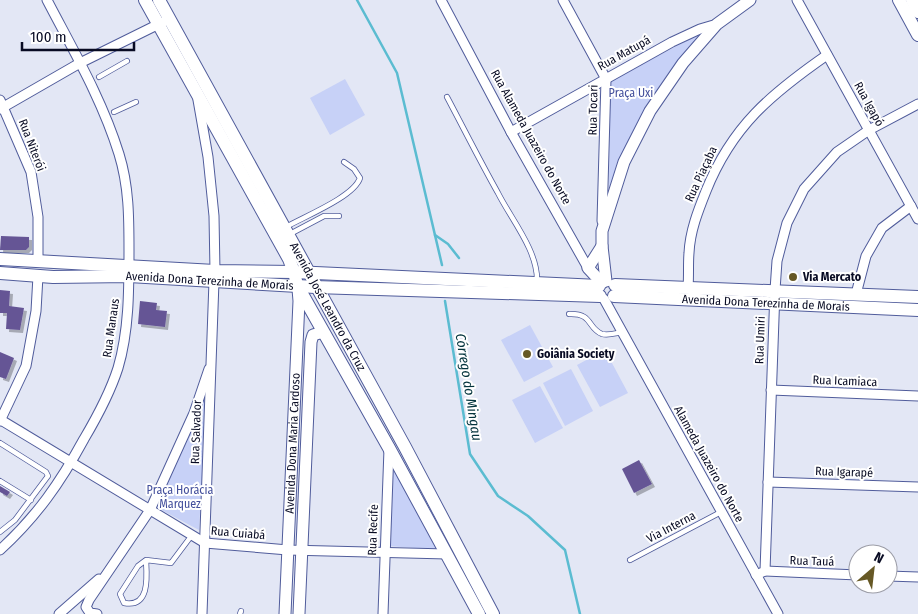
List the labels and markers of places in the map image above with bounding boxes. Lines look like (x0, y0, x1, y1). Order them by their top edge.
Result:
place label: Via Mercato (802, 270, 862, 284)
marker: Via Mercato (787, 271, 799, 283)
place label: Goiânia Society (537, 347, 615, 361)
marker: Goiânia Society (521, 348, 533, 360)

